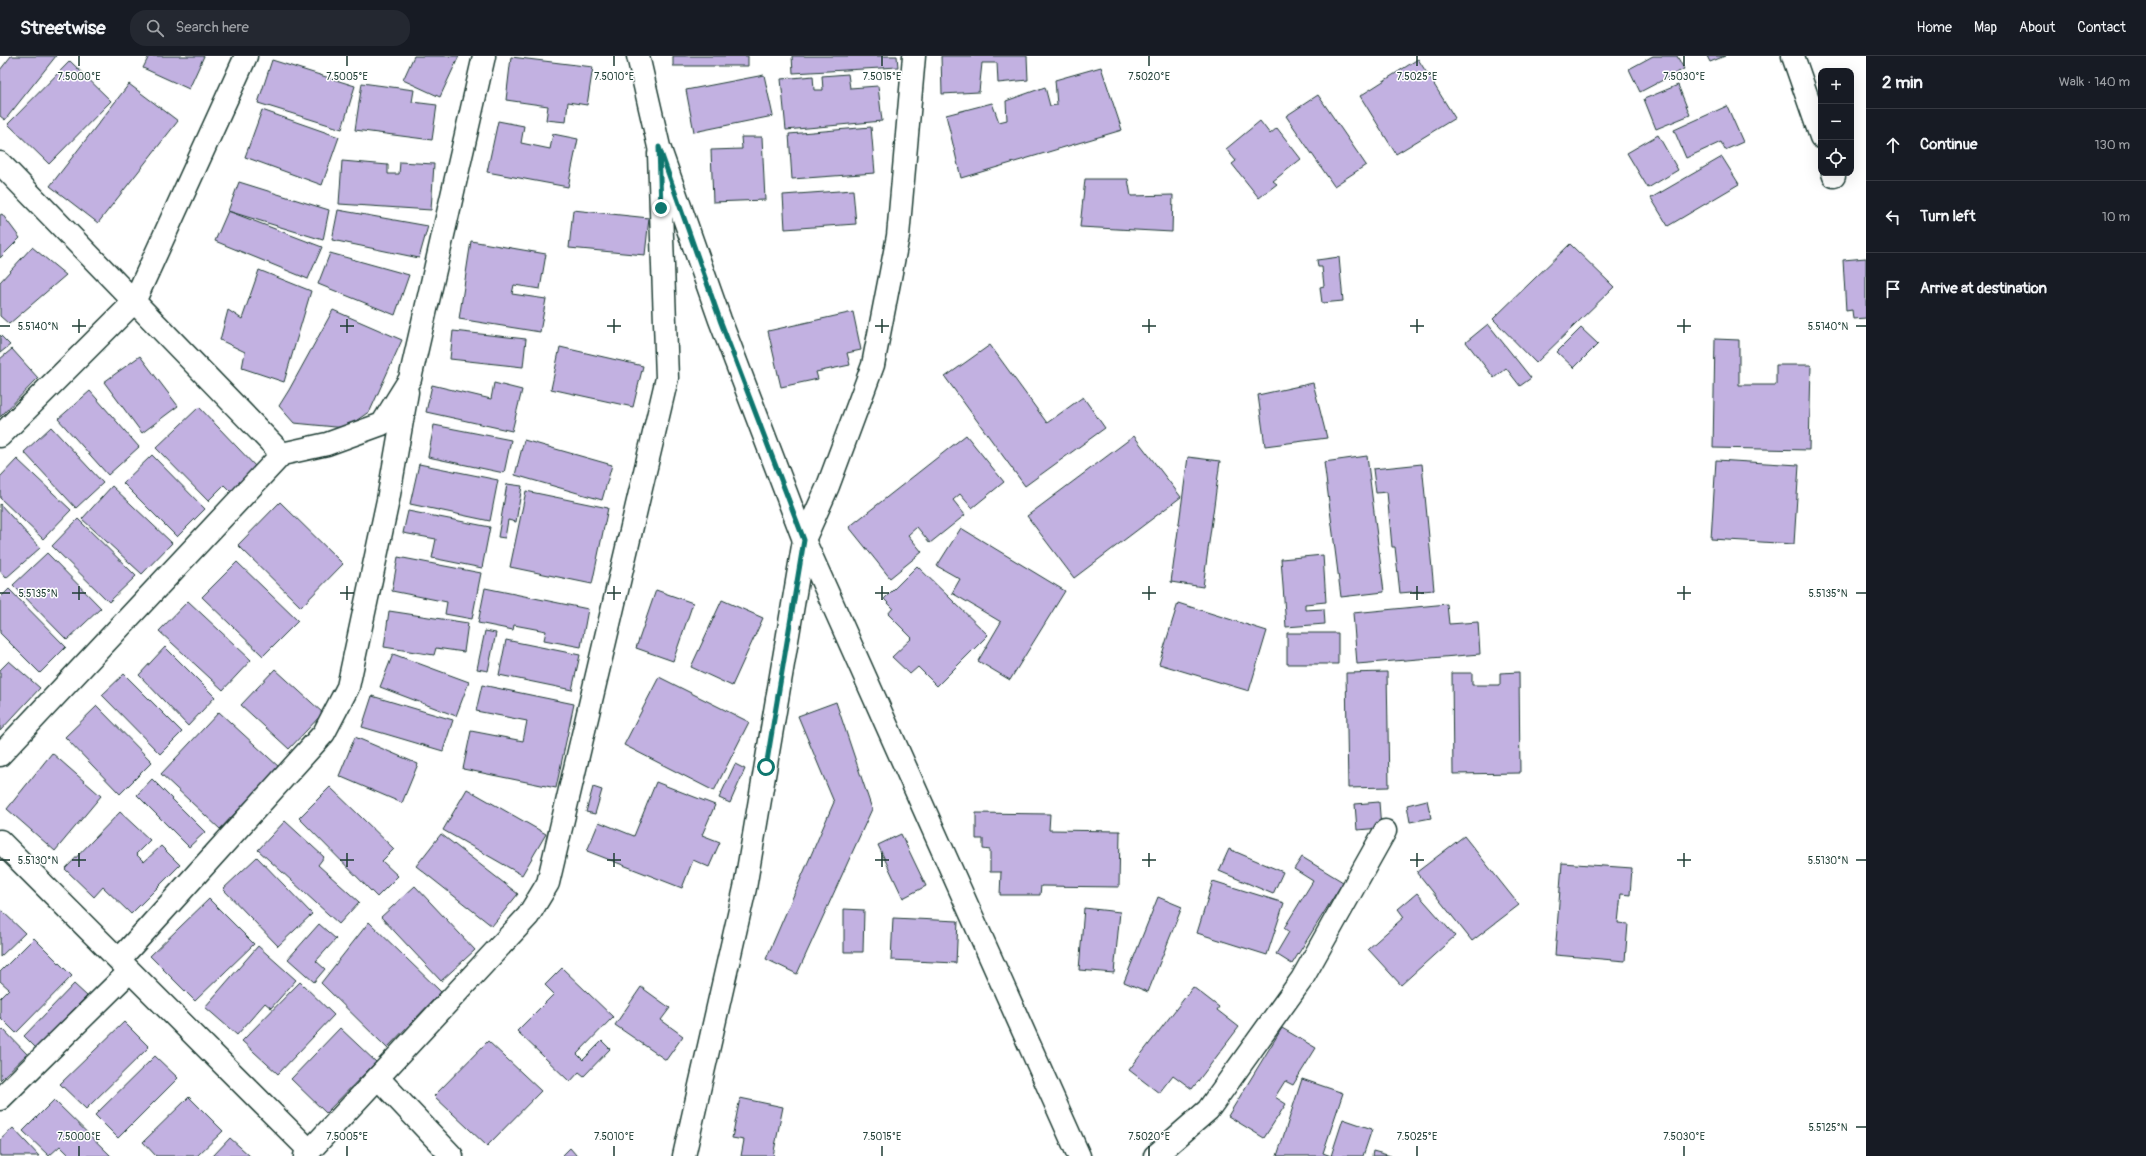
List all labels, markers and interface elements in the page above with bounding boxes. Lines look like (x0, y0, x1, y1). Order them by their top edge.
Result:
search box (130, 10, 410, 46)
text: Streetwise (20, 16, 106, 40)
icon: search (144, 17, 166, 39)
text: Search here (176, 18, 249, 37)
text: Home (1917, 19, 1952, 36)
text: Map (1974, 19, 1997, 36)
text: About (2019, 19, 2055, 36)
text: Contact (2077, 19, 2126, 36)
map controls (1818, 68, 1854, 176)
button: + (1818, 68, 1854, 104)
text: 7.5000°E (58, 71, 100, 83)
text: 7.5005°E (326, 71, 368, 83)
text: 7.5010°E (594, 71, 634, 83)
text: 7.5015°E (863, 71, 901, 83)
text: 7.5020°E (1128, 71, 1170, 83)
text: 7.5025°E (1397, 71, 1437, 83)
text: 7.5030°E (1663, 71, 1705, 83)
text: 2 min (1882, 72, 1923, 93)
text: Walk · 140 m (2059, 74, 2130, 90)
button: − (1818, 104, 1854, 140)
icon: ahead (1882, 134, 1904, 156)
text: Continue (1920, 135, 1978, 154)
text: 130 m (2094, 137, 2130, 153)
button: locate (1818, 140, 1854, 176)
route end (652, 199, 670, 217)
icon: left (1882, 206, 1904, 228)
text: Turn left (1920, 207, 1976, 226)
text: 10 m (2102, 209, 2130, 225)
icon: arrive (1882, 278, 1904, 300)
text: Arrive at destination (1920, 279, 2047, 298)
text: 5.5140°N (18, 321, 59, 333)
text: 5.5140°N (1808, 321, 1849, 333)
text: 5.5135°N (18, 588, 58, 600)
text: 5.5135°N (1808, 588, 1848, 600)
route start (757, 758, 775, 776)
text: 5.5130°N (18, 855, 58, 867)
text: 5.5130°N (1808, 855, 1848, 867)
text: 5.5125°N (1808, 1122, 1848, 1134)
text: 7.5000°E (58, 1131, 100, 1143)
text: 7.5005°E (326, 1131, 368, 1143)
text: 7.5010°E (594, 1131, 634, 1143)
text: 7.5015°E (863, 1131, 901, 1143)
text: 7.5020°E (1128, 1131, 1170, 1143)
text: 7.5025°E (1397, 1131, 1437, 1143)
text: 7.5030°E (1663, 1131, 1705, 1143)

